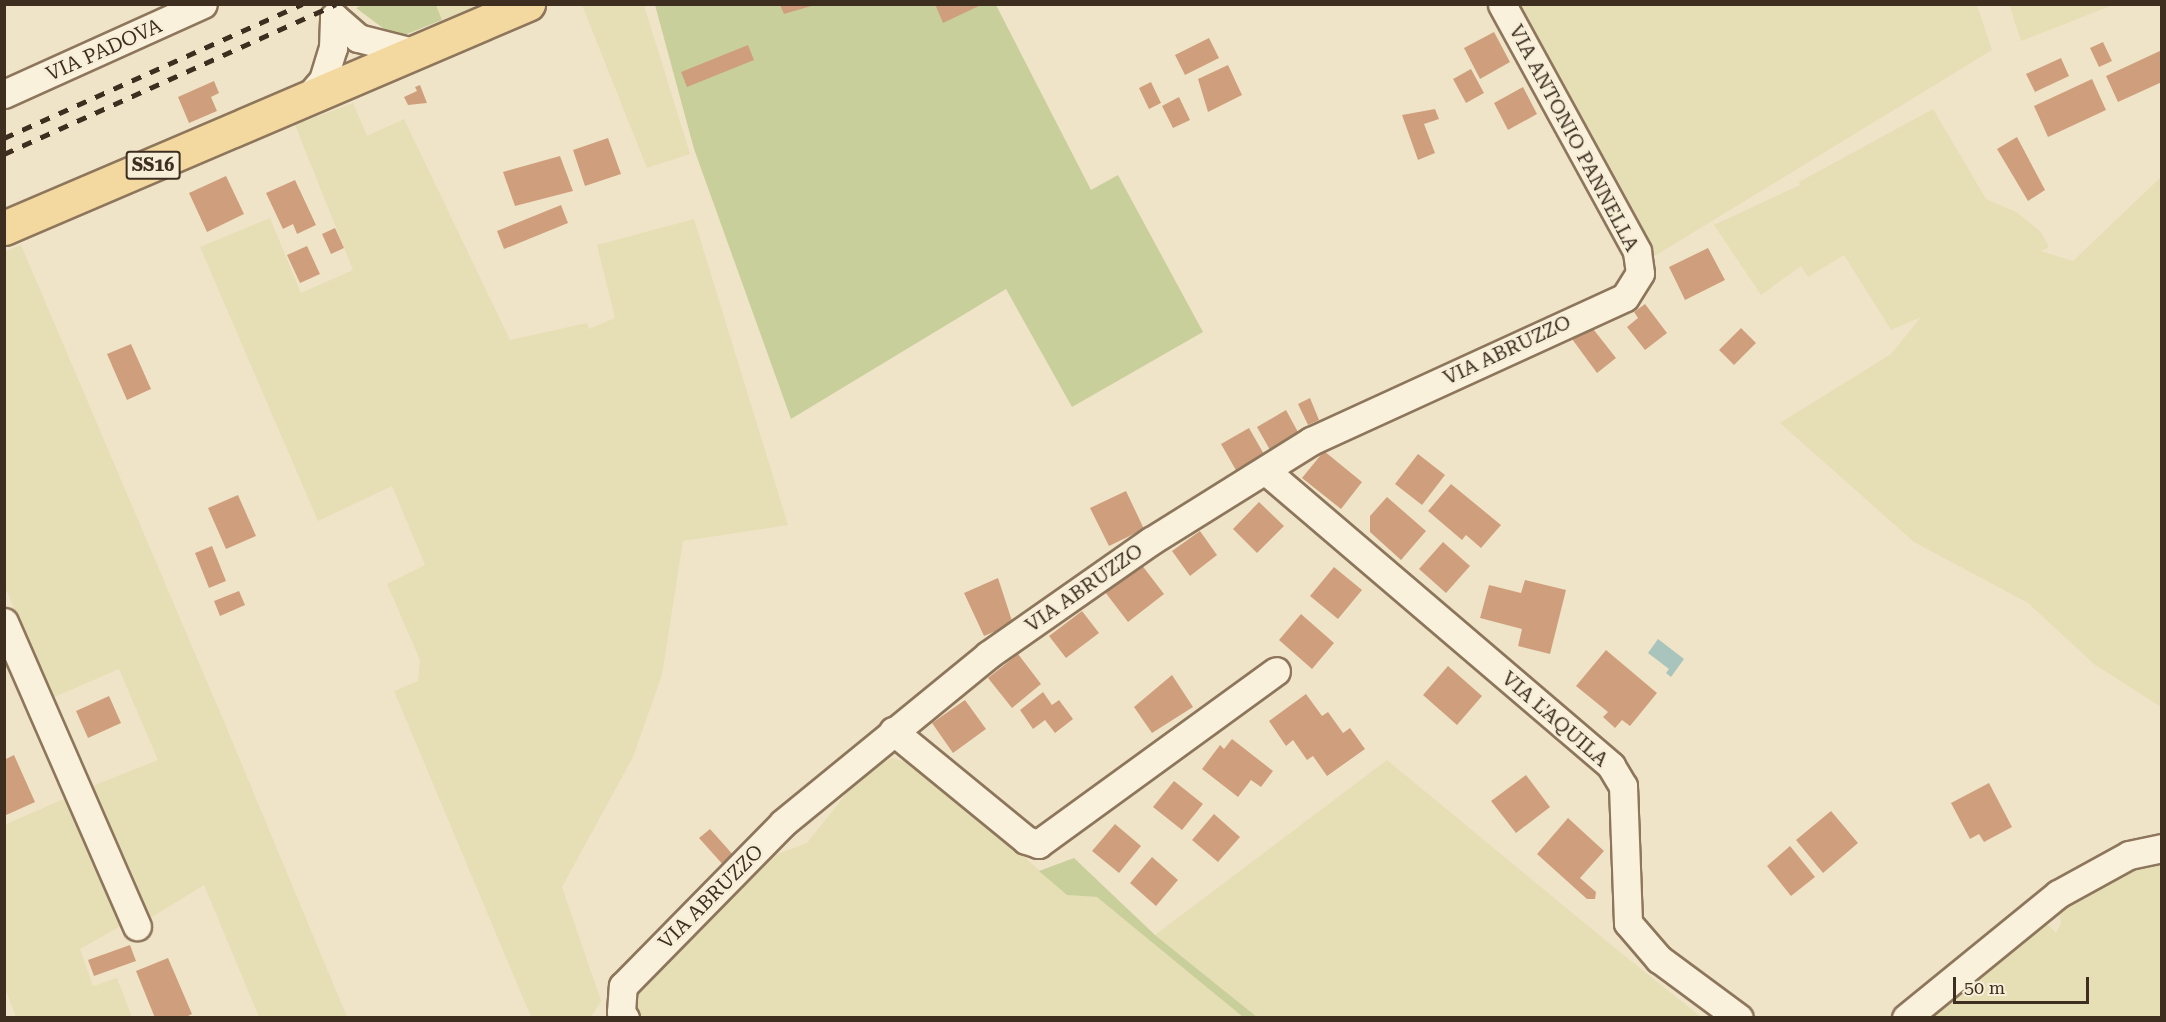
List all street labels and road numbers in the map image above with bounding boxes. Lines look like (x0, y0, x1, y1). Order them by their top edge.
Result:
street label: VIA PADOVA (42, 14, 166, 86)
street label: VIA ANTONIO PANNELLA (1504, 20, 1644, 256)
road number: SS16 (124, 150, 182, 180)
street label: VIA ABRUZZO (1439, 310, 1575, 390)
street label: VIA ABRUZZO (1021, 539, 1147, 637)
street label: VIA L'AQUILA (1497, 666, 1613, 772)
street label: VIA ABRUZZO (654, 840, 768, 954)

